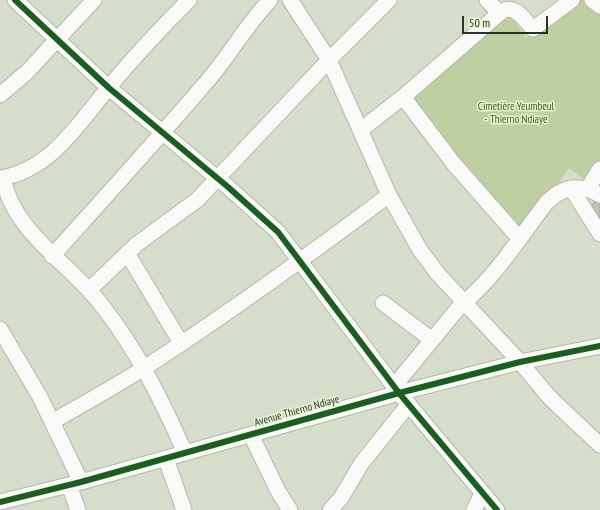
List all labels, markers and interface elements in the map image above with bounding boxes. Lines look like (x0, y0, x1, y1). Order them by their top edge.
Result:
scale bar (464, 8, 550, 34)
text: 50 m (469, 15, 490, 30)
park label: Cimetière Yeumbeul - Thierno Ndiaye (478, 100, 554, 126)
street label: Avenue Thierno Ndiaye (253, 393, 341, 429)

